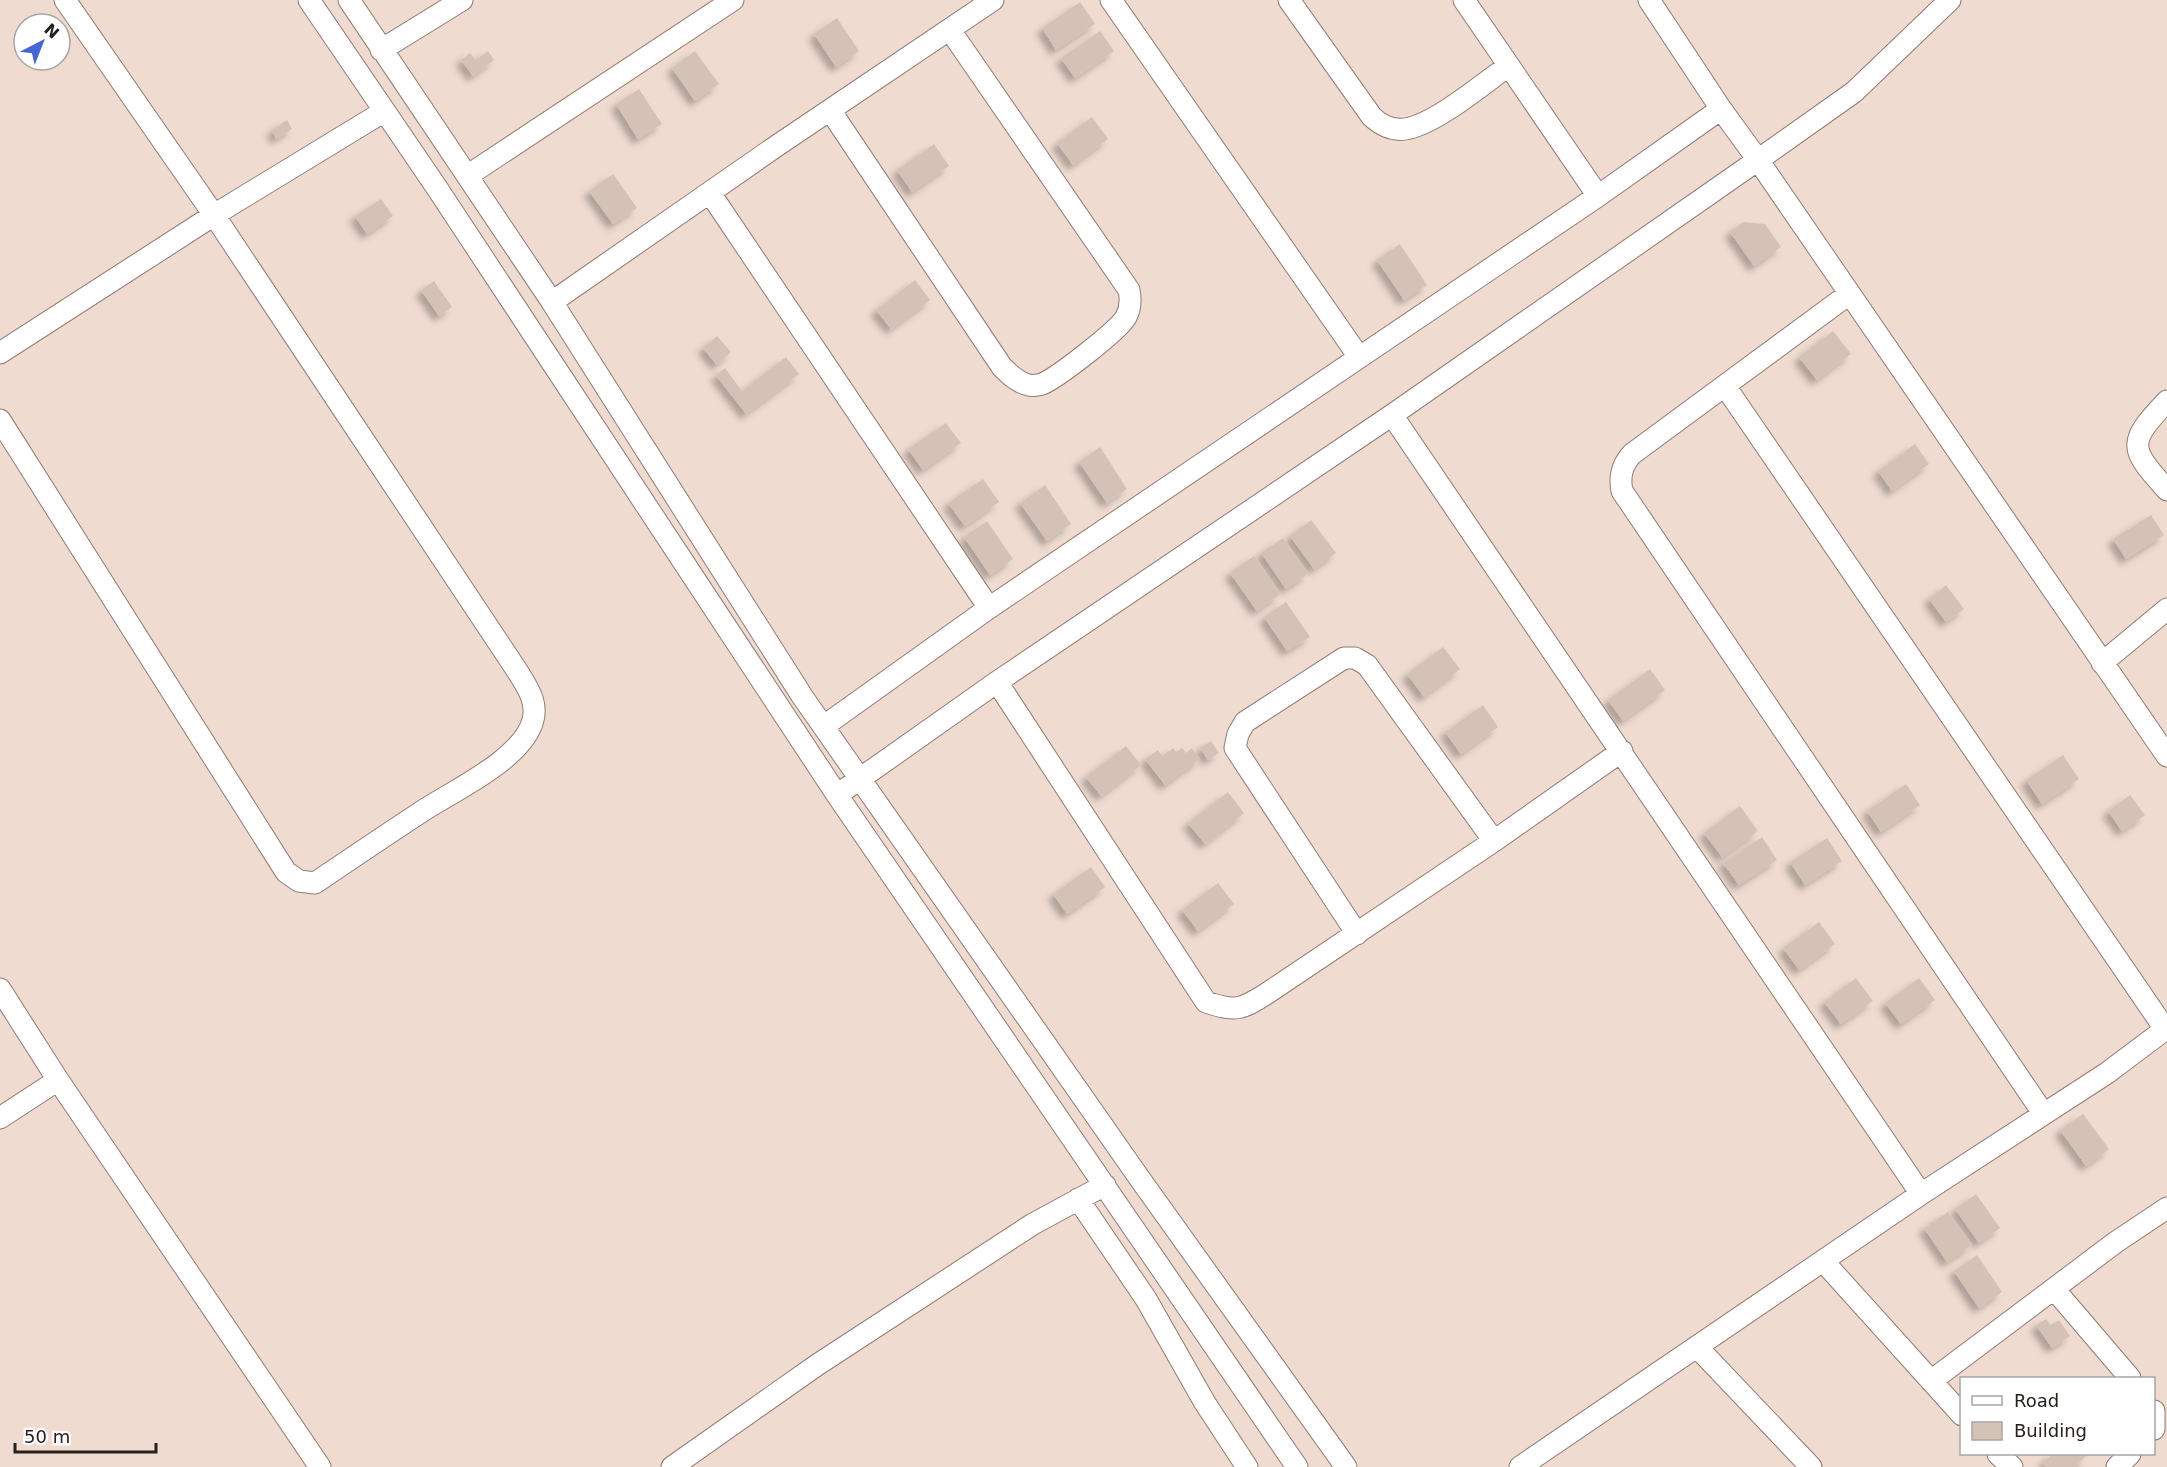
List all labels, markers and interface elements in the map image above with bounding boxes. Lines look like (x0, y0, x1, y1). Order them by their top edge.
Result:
north arrow (12, 12, 72, 72)
text: N (40, 20, 63, 43)
legend (1960, 1377, 2155, 1455)
text: Road (2014, 1390, 2059, 1411)
scale bar (15, 1416, 156, 1454)
text: Building (2014, 1420, 2087, 1441)
text: 50 m (24, 1426, 70, 1447)

